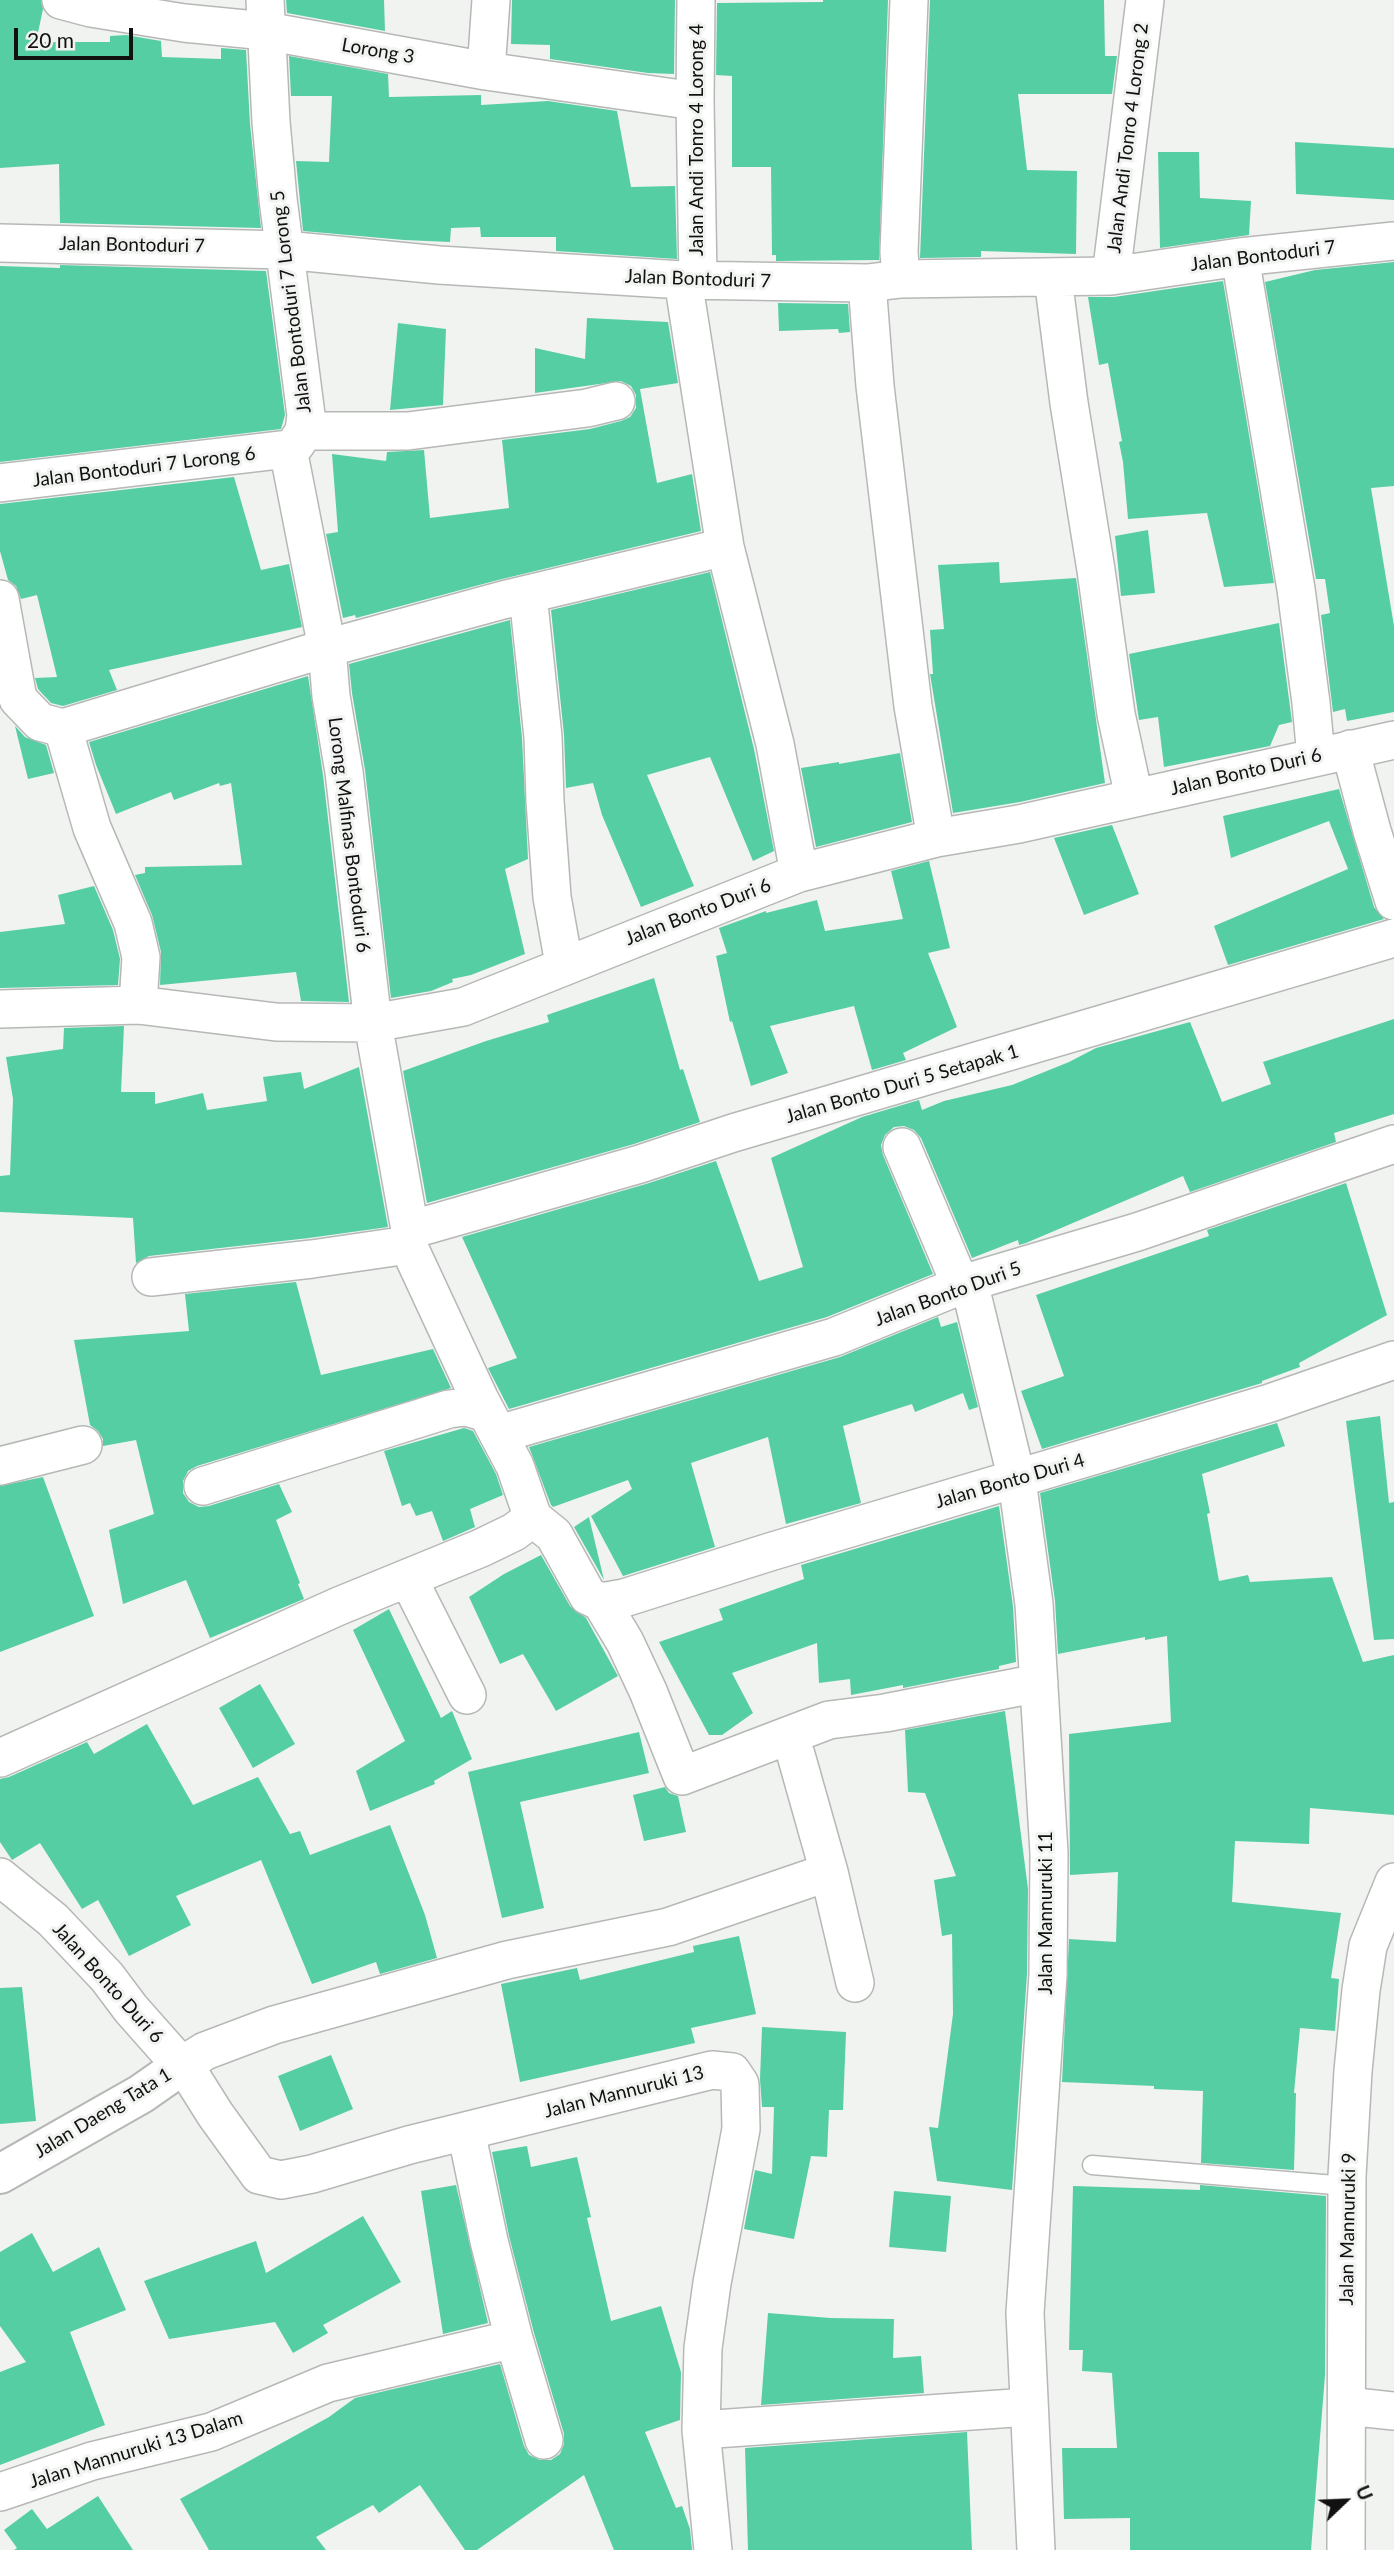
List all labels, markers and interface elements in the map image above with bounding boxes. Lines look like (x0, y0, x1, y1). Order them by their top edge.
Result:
scale bar (18, 14, 136, 58)
street label: Jalan Andi Tonro 4 Lorong 2 (1103, 22, 1153, 254)
street label: Jalan Andi Tonro 4 Lorong 4 (686, 24, 708, 256)
text: 20 m (27, 27, 74, 52)
street label: Lorong 3 (340, 33, 416, 69)
street label: Jalan Bontoduri 7 Lorong 5 (266, 189, 316, 415)
street label: Jalan Bontoduri 7 (59, 232, 205, 258)
street label: Jalan Bontoduri 7 (1189, 236, 1337, 276)
street label: Jalan Bontoduri 7 (625, 265, 771, 293)
street label: Jalan Bontoduri 7 Lorong 6 (31, 442, 257, 492)
street label: Lorong Malfinas Bontoduri 6 (323, 716, 375, 954)
street label: Jalan Bonto Duri 6 (1168, 744, 1324, 800)
street label: Jalan Bonto Duri 6 (622, 874, 774, 950)
street label: Jalan Bonto Duri 5 Setapak 1 (783, 1040, 1021, 1128)
street label: Jalan Bonto Duri 5 (872, 1257, 1024, 1331)
street label: Jalan Bonto Duri 4 (933, 1449, 1087, 1513)
street label: Jalan Mannuruki 11 (1035, 1831, 1057, 1995)
street label: Jalan Bonto Duri 6 (48, 1918, 168, 2048)
street label: Jalan Mannuruki 13 (542, 2061, 706, 2123)
street label: Jalan Daeng Tata 1 (30, 2063, 176, 2163)
street label: Jalan Mannuruki 9 (1335, 2152, 1361, 2306)
street label: Jalan Mannuruki 13 Dalam (27, 2407, 245, 2493)
north arrow (1310, 2466, 1380, 2536)
text: U (1351, 2482, 1378, 2504)

